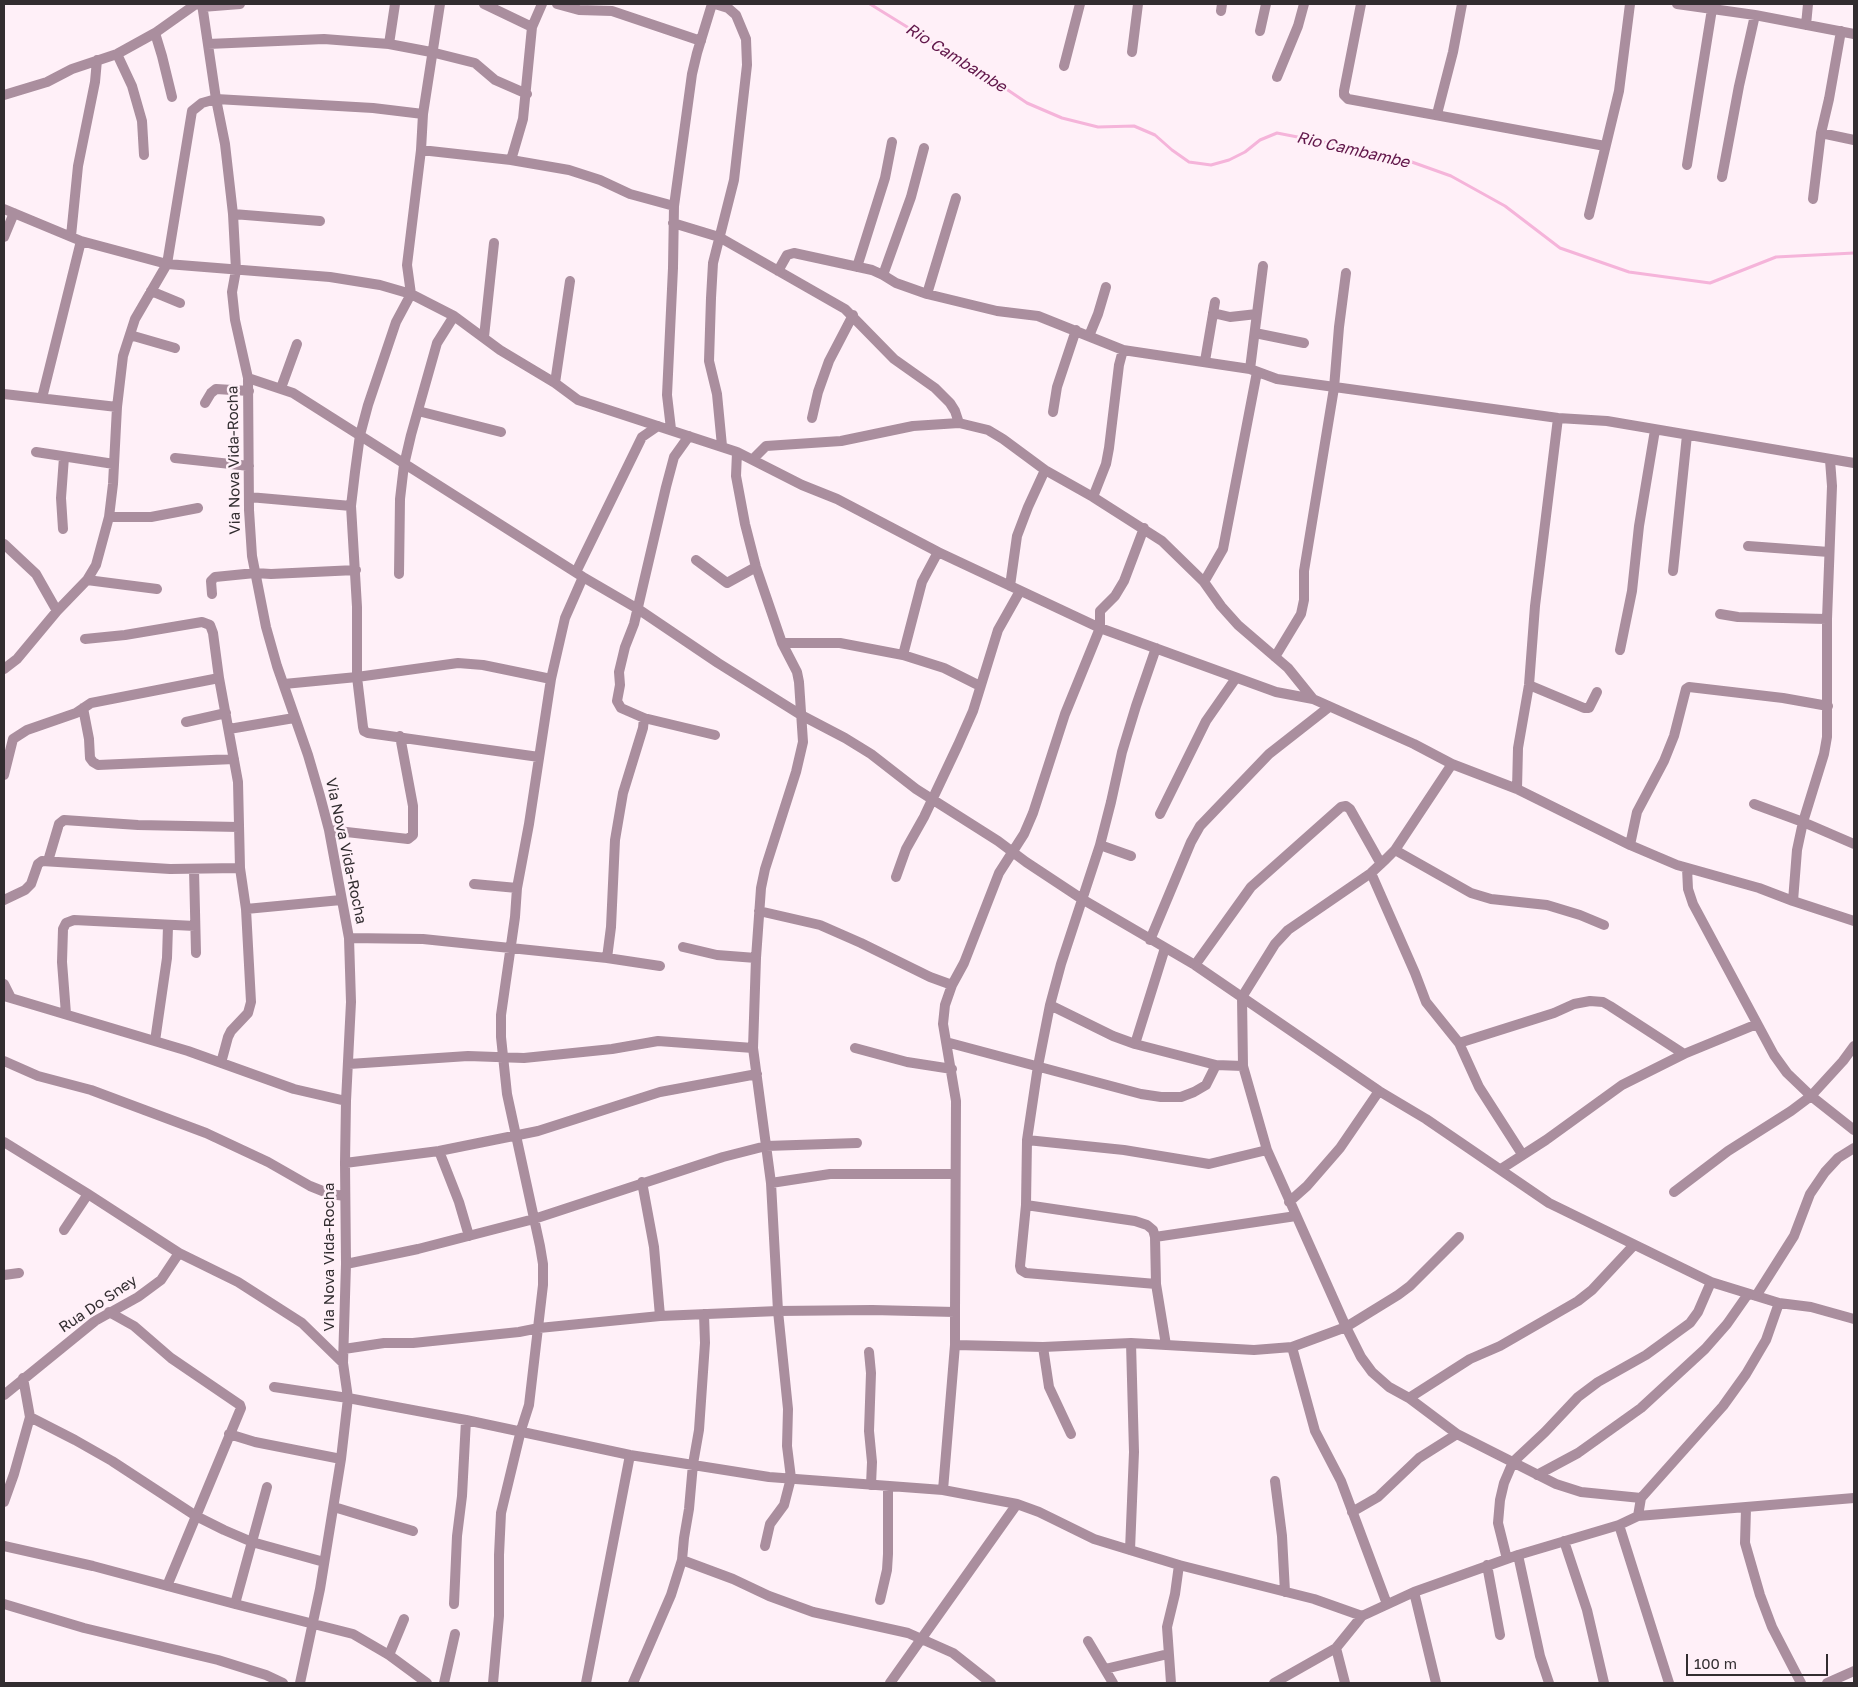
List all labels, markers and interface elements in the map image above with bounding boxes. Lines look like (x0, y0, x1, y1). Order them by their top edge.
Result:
water label: Rio Cambambe (902, 19, 1010, 97)
water label: Rio Cambambe (1295, 128, 1411, 172)
street label: Via Nova Vida-Rocha (224, 385, 244, 535)
street label: Via Nova Vida-Rocha (322, 776, 370, 926)
street label: Via Nova Vida-Rocha (320, 1183, 338, 1331)
street label: Rua Do Sney (56, 1271, 140, 1337)
scale bar (1688, 1644, 1830, 1676)
text: 100 m (1694, 1654, 1737, 1672)

